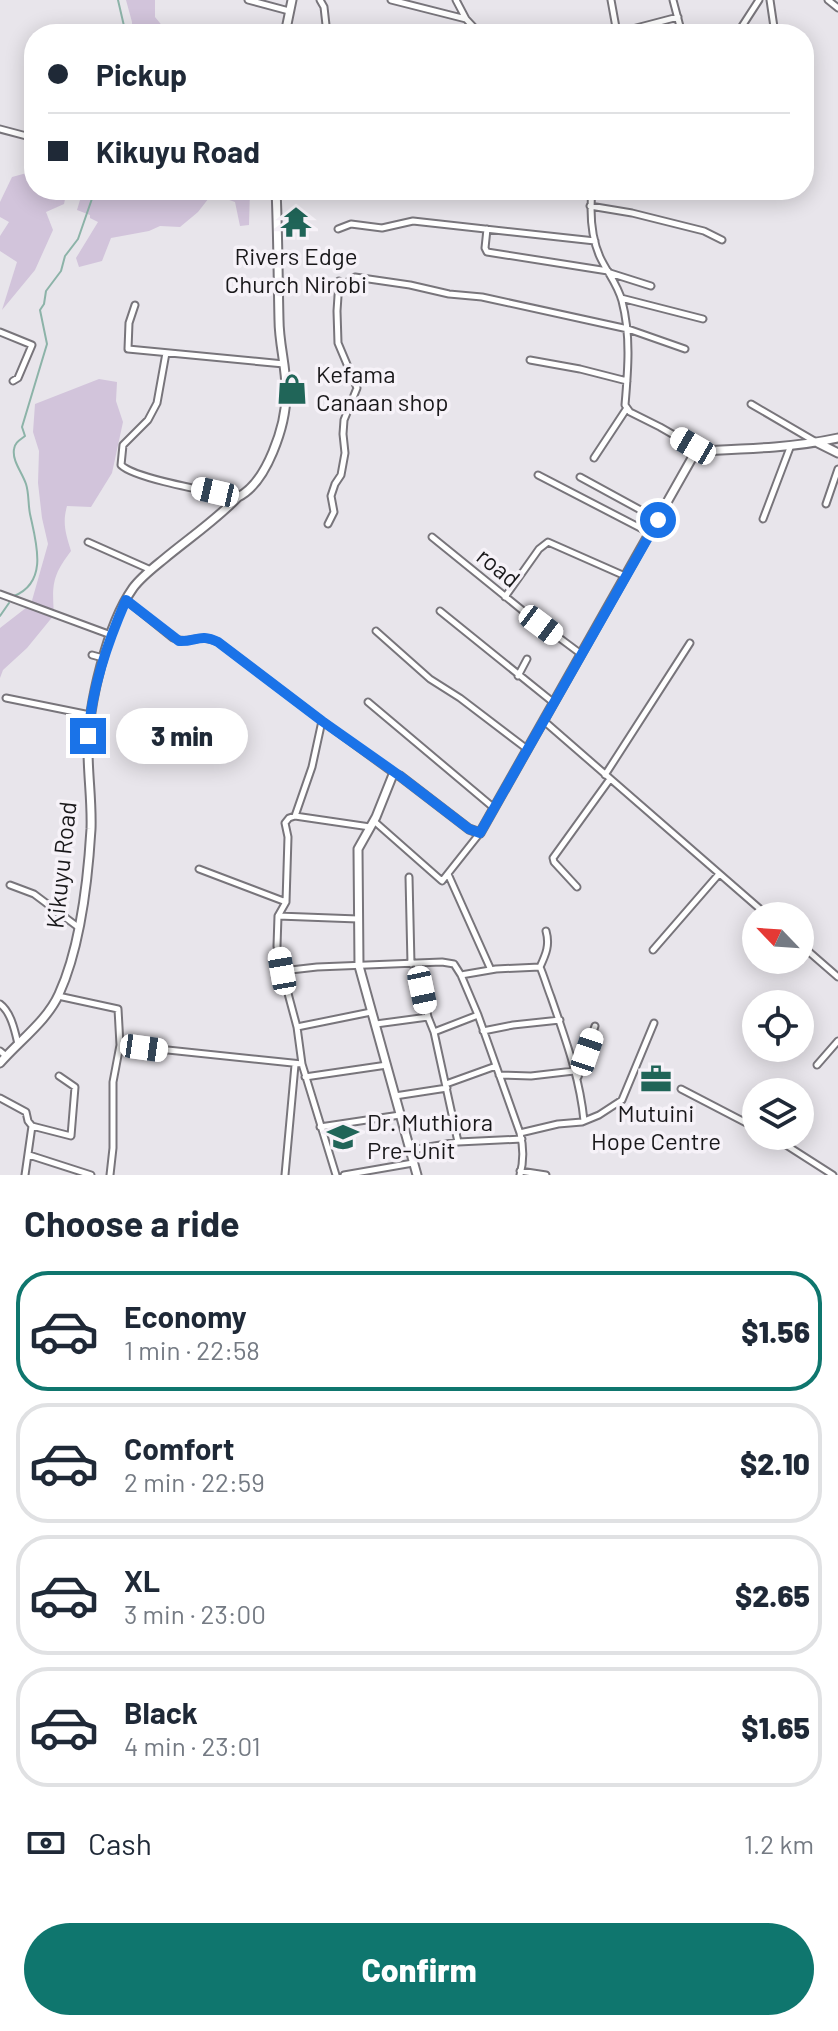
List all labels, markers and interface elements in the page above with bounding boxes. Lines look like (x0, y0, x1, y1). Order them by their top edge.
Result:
text: Pickup (96, 56, 187, 92)
text: Kikuyu Road (96, 133, 260, 169)
temple icon: Rivers Edge Church Nirobi (279, 205, 313, 239)
place label: Rivers Edge Church Nirobi (225, 241, 367, 298)
place label: Kefama Canaan shop (316, 359, 449, 416)
shop icon: Kefama Canaan shop (275, 372, 309, 406)
car (666, 424, 720, 468)
car (189, 475, 241, 509)
route start (640, 502, 676, 538)
street label: road (472, 541, 526, 593)
car (515, 601, 567, 649)
callout: 3 min (116, 708, 248, 764)
route end (70, 718, 106, 754)
text: 3 min (151, 720, 213, 751)
street label: Kikuyu Road (39, 800, 82, 930)
north arrow (742, 902, 814, 974)
map controls (742, 902, 814, 1150)
car (266, 945, 298, 997)
car (405, 964, 439, 1016)
button: locate (742, 990, 814, 1062)
car (568, 1025, 606, 1079)
car (119, 1033, 169, 1063)
office icon: Mutuini Hope Centre (639, 1062, 673, 1096)
button: layers (742, 1078, 814, 1150)
place label: Mutuini Hope Centre (591, 1098, 721, 1155)
place label: Dr. Muthiora Pre-Unit (367, 1107, 493, 1164)
school or university icon: Dr. Muthiora Pre-Unit (326, 1120, 360, 1154)
text: Choose a ride (24, 1201, 240, 1244)
icon: car (28, 1295, 100, 1367)
text: Economy (124, 1298, 247, 1334)
text: $1.56 (741, 1313, 810, 1349)
text: 1 min · 22:58 (124, 1334, 260, 1365)
icon: car (28, 1427, 100, 1499)
text: Comfort (124, 1430, 234, 1466)
text: $2.10 (740, 1445, 810, 1481)
text: 2 min · 22:59 (124, 1466, 265, 1497)
icon: car (28, 1559, 100, 1631)
text: XL (124, 1562, 160, 1598)
text: $2.65 (735, 1577, 810, 1613)
text: 3 min · 23:00 (124, 1598, 266, 1629)
icon: car (28, 1691, 100, 1763)
text: Black (124, 1694, 198, 1730)
text: $1.65 (741, 1709, 810, 1745)
text: 4 min · 23:01 (124, 1730, 261, 1761)
icon: cash (24, 1821, 68, 1865)
text: Cash (88, 1825, 152, 1861)
text: 1.2 km (744, 1828, 814, 1859)
button: Confirm (24, 1923, 814, 2015)

